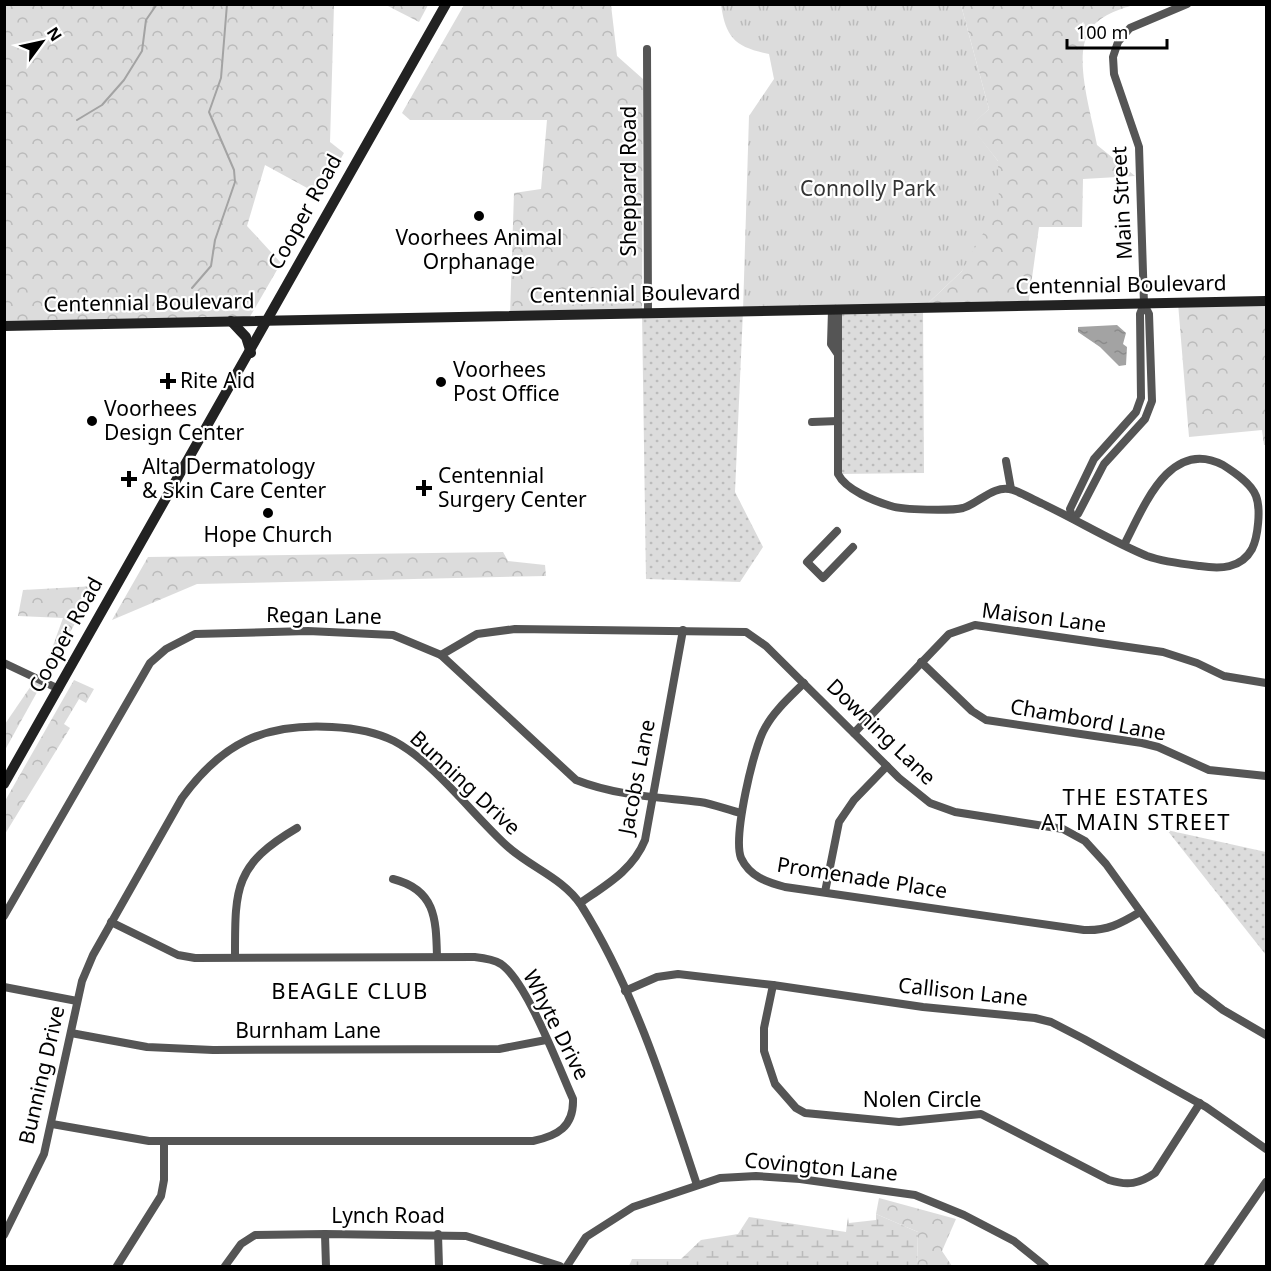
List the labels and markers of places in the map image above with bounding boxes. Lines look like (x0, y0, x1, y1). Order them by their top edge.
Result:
marker: Voorhees Animal Orphanage (472, 209, 486, 223)
place label: Voorhees Animal Orphanage (395, 223, 563, 275)
place label: Voorhees Post Office (453, 355, 560, 407)
place label: Rite Aid (180, 366, 255, 394)
marker: Rite Aid (161, 374, 175, 388)
marker: Voorhees Post Office (434, 375, 448, 389)
place label: Voorhees Design Center (104, 394, 245, 446)
marker: Voorhees Design Center (85, 414, 99, 428)
place label: Alta Dermatology & Skin Care Center (142, 452, 327, 504)
place label: Centennial Surgery Center (438, 461, 587, 513)
marker: Alta Dermatology & Skin Care Center (120, 470, 138, 488)
marker: Centennial Surgery Center (415, 479, 433, 497)
marker: Hope Church (261, 506, 275, 520)
place label: Hope Church (203, 520, 333, 548)

